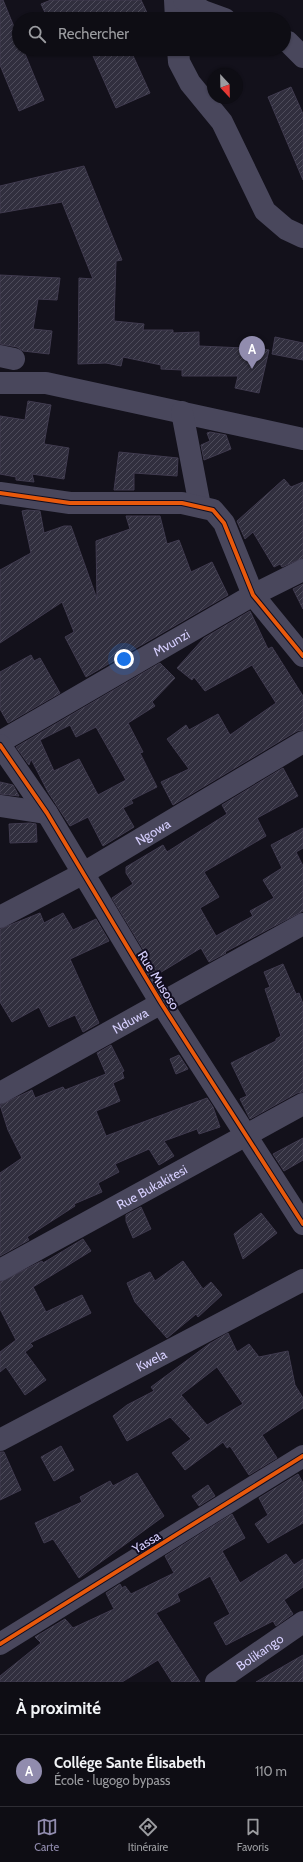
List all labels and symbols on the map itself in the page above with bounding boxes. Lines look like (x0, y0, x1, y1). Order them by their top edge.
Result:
north arrow (207, 68, 243, 104)
pin: A (239, 336, 265, 369)
street label: Mvunzi (150, 626, 192, 659)
your location (114, 649, 134, 669)
street label: Ngowa (132, 815, 174, 848)
street label: Rue Musoso (135, 948, 183, 1012)
street label: Nduwa (109, 1004, 152, 1037)
street label: Rue Bukakitesi (114, 1161, 190, 1213)
street label: Kwela (133, 1345, 170, 1375)
street label: Yassa (128, 1527, 163, 1557)
street label: Bolikango (233, 1630, 286, 1674)

